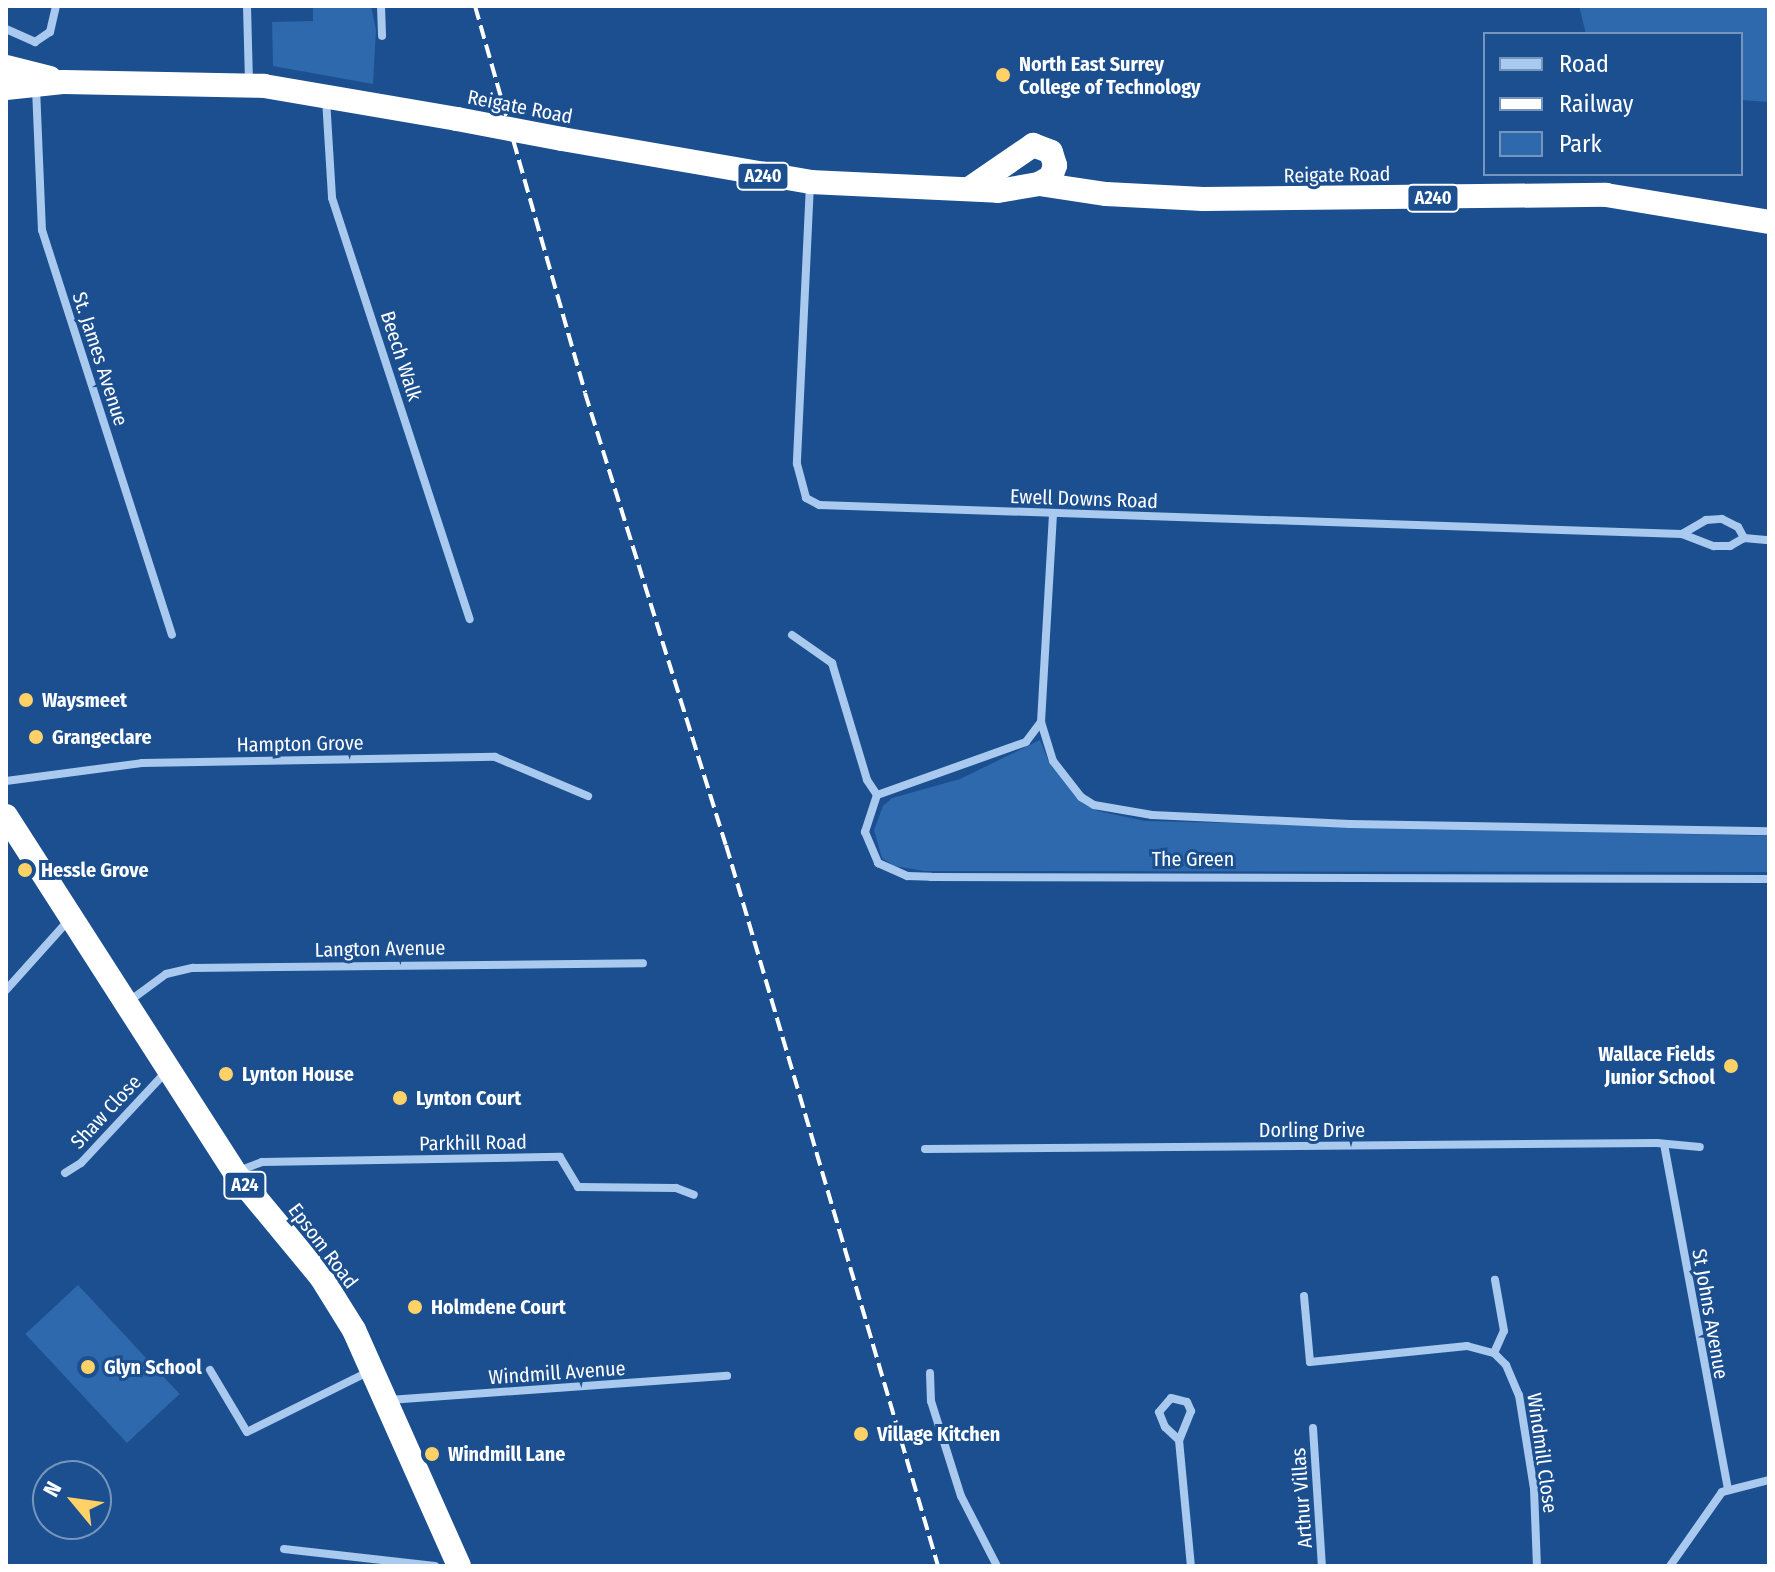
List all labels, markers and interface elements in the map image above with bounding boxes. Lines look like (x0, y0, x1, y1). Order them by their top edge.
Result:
legend (1483, 32, 1743, 176)
text: Road (1559, 50, 1609, 78)
place label: North East Surrey College of Technology (1019, 52, 1201, 99)
marker: North East Surrey College of Technology (994, 66, 1012, 84)
street label: Reigate Road (465, 85, 575, 129)
text: Railway (1559, 90, 1634, 118)
text: Park (1559, 130, 1602, 158)
road number: A240 (735, 162, 791, 190)
street label: Reigate Road (1283, 162, 1391, 188)
road number: A240 (1405, 184, 1461, 212)
street label: St. James Avenue (67, 289, 133, 429)
street label: Beech Walk (375, 308, 427, 404)
street label: Ewell Downs Road (1010, 484, 1158, 514)
place label: Waysmeet (42, 688, 127, 712)
marker: Waysmeet (17, 691, 35, 709)
place label: Grangeclare (52, 725, 152, 749)
marker: Grangeclare (27, 728, 45, 746)
street label: Hampton Grove (236, 731, 364, 757)
street label: The Green (1152, 847, 1234, 871)
place label: Hessle Grove (41, 858, 149, 882)
marker: Hessle Grove (16, 861, 34, 879)
street label: Langton Avenue (315, 936, 445, 962)
place label: Wallace Fields Junior School (1598, 1042, 1715, 1089)
marker: Wallace Fields Junior School (1722, 1057, 1740, 1075)
place label: Lynton House (242, 1062, 354, 1086)
marker: Lynton House (217, 1065, 235, 1083)
street label: Shaw Close (66, 1070, 146, 1154)
place label: Lynton Court (416, 1086, 521, 1110)
marker: Lynton Court (391, 1089, 409, 1107)
street label: Dorling Drive (1259, 1118, 1365, 1142)
street label: Parkhill Road (419, 1130, 527, 1156)
road number: A24 (223, 1171, 267, 1199)
street label: Epsom Road (283, 1199, 363, 1293)
street label: St Johns Avenue (1687, 1247, 1733, 1381)
place label: Holmdene Court (431, 1295, 566, 1319)
marker: Holmdene Court (406, 1298, 424, 1316)
place label: Glyn School (104, 1355, 202, 1379)
street label: Windmill Avenue (488, 1356, 626, 1390)
marker: Glyn School (79, 1358, 97, 1376)
street label: Windmill Close (1522, 1391, 1562, 1515)
place label: Village Kitchen (877, 1422, 1000, 1446)
marker: Village Kitchen (852, 1425, 870, 1443)
place label: Windmill Lane (448, 1442, 565, 1466)
marker: Windmill Lane (423, 1445, 441, 1463)
street label: Arthur Villas (1287, 1447, 1317, 1549)
north arrow (32, 1460, 112, 1540)
text: N (37, 1477, 67, 1501)

